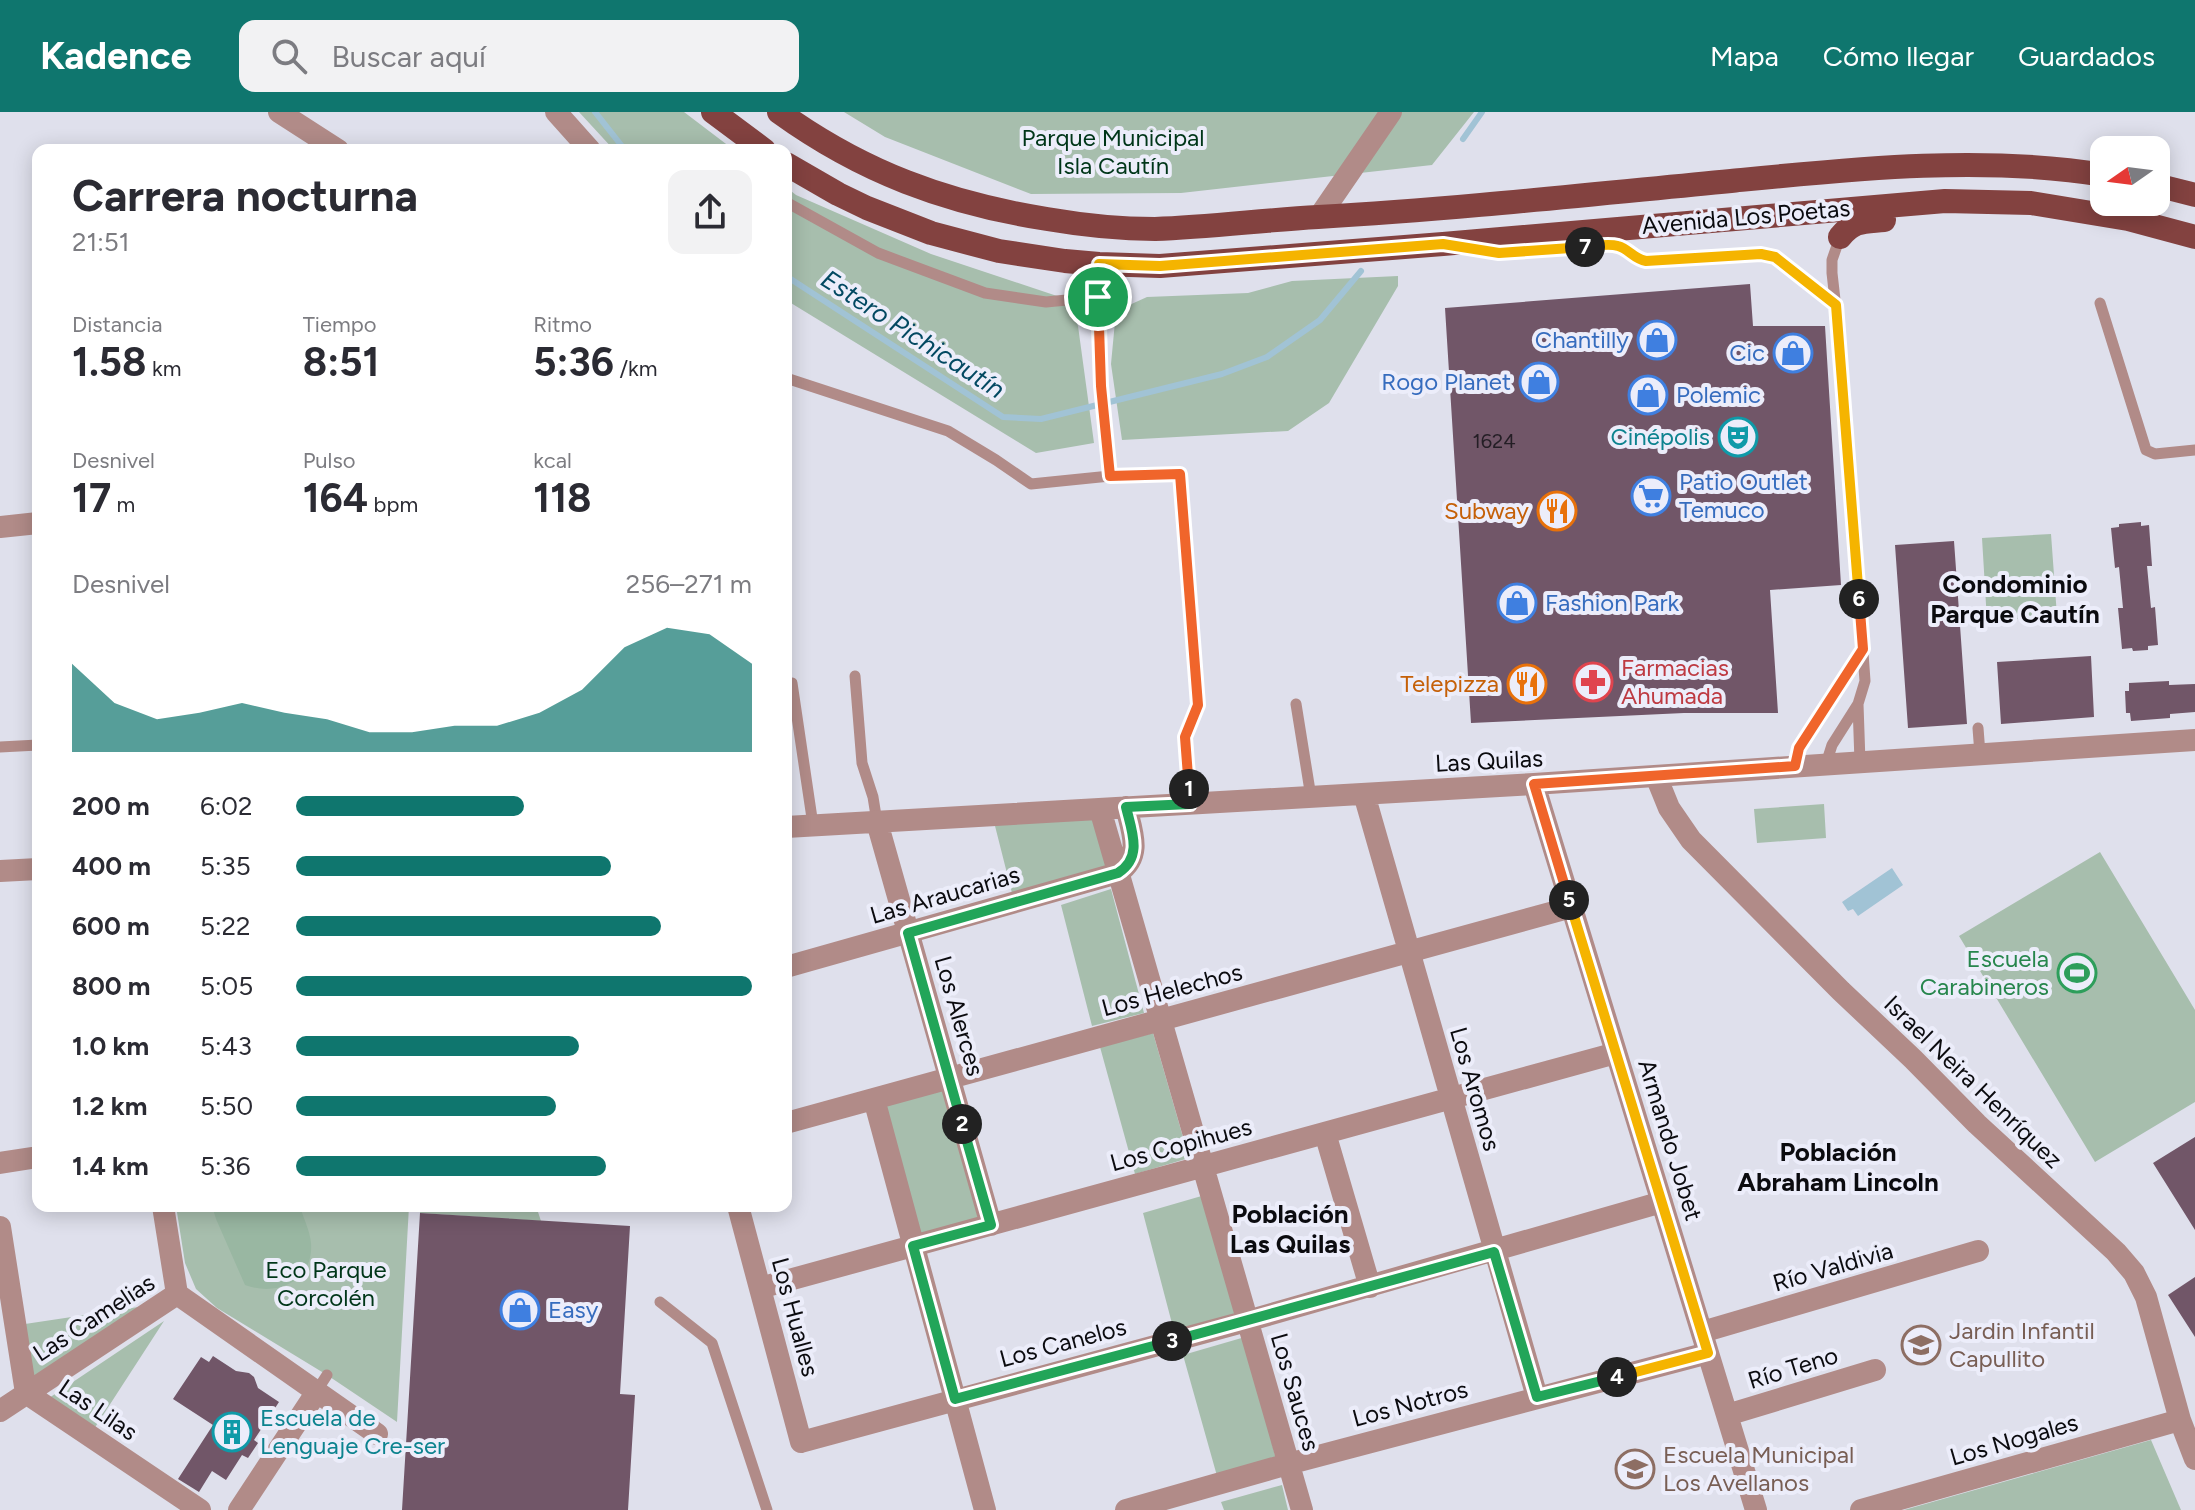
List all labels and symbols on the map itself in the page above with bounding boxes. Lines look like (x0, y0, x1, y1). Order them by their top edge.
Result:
park label: Parque Municipal Isla Cautín (1021, 123, 1205, 180)
north arrow (2090, 136, 2170, 216)
street label: Avenida Los Poetas (1641, 193, 1851, 240)
pin: 7 (1565, 227, 1605, 267)
water label: Estero Pichicautín (815, 263, 1011, 405)
pin (1064, 263, 1132, 331)
shop icon: Chantilly (1636, 319, 1678, 361)
place label: Chantilly (1535, 325, 1629, 354)
shop icon: Cic (1772, 332, 1814, 374)
place label: Cic (1729, 338, 1765, 367)
shop icon: Rogo Planet (1518, 361, 1560, 403)
place label: Rogo Planet (1381, 367, 1511, 396)
shop icon: Polemic (1627, 374, 1669, 416)
place label: Polemic (1676, 380, 1761, 409)
theatre icon: Cinépolis (1717, 416, 1759, 458)
place label: Cinépolis (1610, 422, 1710, 451)
house number: 1624 (1472, 429, 1516, 453)
place label: Patio Outlet Temuco (1679, 467, 1808, 524)
supermarket icon: Patio Outlet Temuco (1630, 475, 1672, 517)
restaurant icon: Subway (1536, 490, 1578, 532)
place label: Subway (1444, 496, 1529, 525)
district label: Condominio Parque Cautín (1930, 568, 2100, 630)
pin: 6 (1839, 579, 1879, 619)
shop icon: Fashion Park (1496, 582, 1538, 624)
place label: Fashion Park (1545, 588, 1680, 617)
place label: Farmacias Ahumada (1621, 653, 1729, 710)
pharmacy icon: Farmacias Ahumada (1572, 661, 1614, 703)
restaurant icon: Telepizza (1506, 663, 1548, 705)
place label: Telepizza (1400, 669, 1499, 698)
street label: Las Quilas (1434, 743, 1544, 778)
pin: 1 (1169, 769, 1209, 809)
street label: Las Araucarias (867, 859, 1023, 930)
pin: 5 (1549, 880, 1589, 920)
place label: Escuela Carabineros (1920, 944, 2049, 1001)
street label: Los Alerces (929, 952, 990, 1079)
sports icon: Escuela Carabineros (2056, 952, 2098, 994)
street label: Los Helechos (1098, 957, 1245, 1022)
street label: Israel Neira Henríquez (1878, 989, 2068, 1174)
street label: Los Aromos (1444, 1024, 1507, 1154)
street label: Armando Jobet (1632, 1056, 1709, 1224)
pin: 2 (942, 1104, 982, 1144)
street label: Los Copihues (1107, 1112, 1255, 1177)
district label: Población Abraham Lincoln (1737, 1136, 1939, 1198)
district label: Población Las Quilas (1230, 1198, 1350, 1260)
street label: Río Valdivia (1769, 1236, 1896, 1297)
street label: Los Hualles (766, 1254, 825, 1380)
park label: Eco Parque Corcolén (265, 1255, 387, 1312)
street label: Las Camelias (27, 1268, 160, 1368)
shop icon: Easy (499, 1289, 541, 1331)
place label: Easy (548, 1295, 599, 1324)
street label: Los Canelos (996, 1312, 1129, 1373)
place label: Jardin Infantil Capullito (1949, 1316, 2095, 1373)
pin: 3 (1152, 1321, 1192, 1361)
school or university icon: Jardin Infantil Capullito (1900, 1324, 1942, 1366)
street label: Los Sauces (1265, 1330, 1326, 1454)
street label: Río Teno (1744, 1340, 1841, 1395)
pin: 4 (1597, 1357, 1637, 1397)
street label: Las Lilas (53, 1373, 143, 1446)
street label: Los Notros (1349, 1374, 1471, 1433)
place label: Escuela de Lenguaje Cre-ser (260, 1403, 445, 1460)
street label: Los Nogales (1946, 1407, 2081, 1472)
building icon: Escuela de Lenguaje Cre-ser (211, 1411, 253, 1453)
place label: Escuela Municipal Los Avellanos (1663, 1440, 1854, 1497)
school or university icon: Escuela Municipal Los Avellanos (1614, 1448, 1656, 1490)

